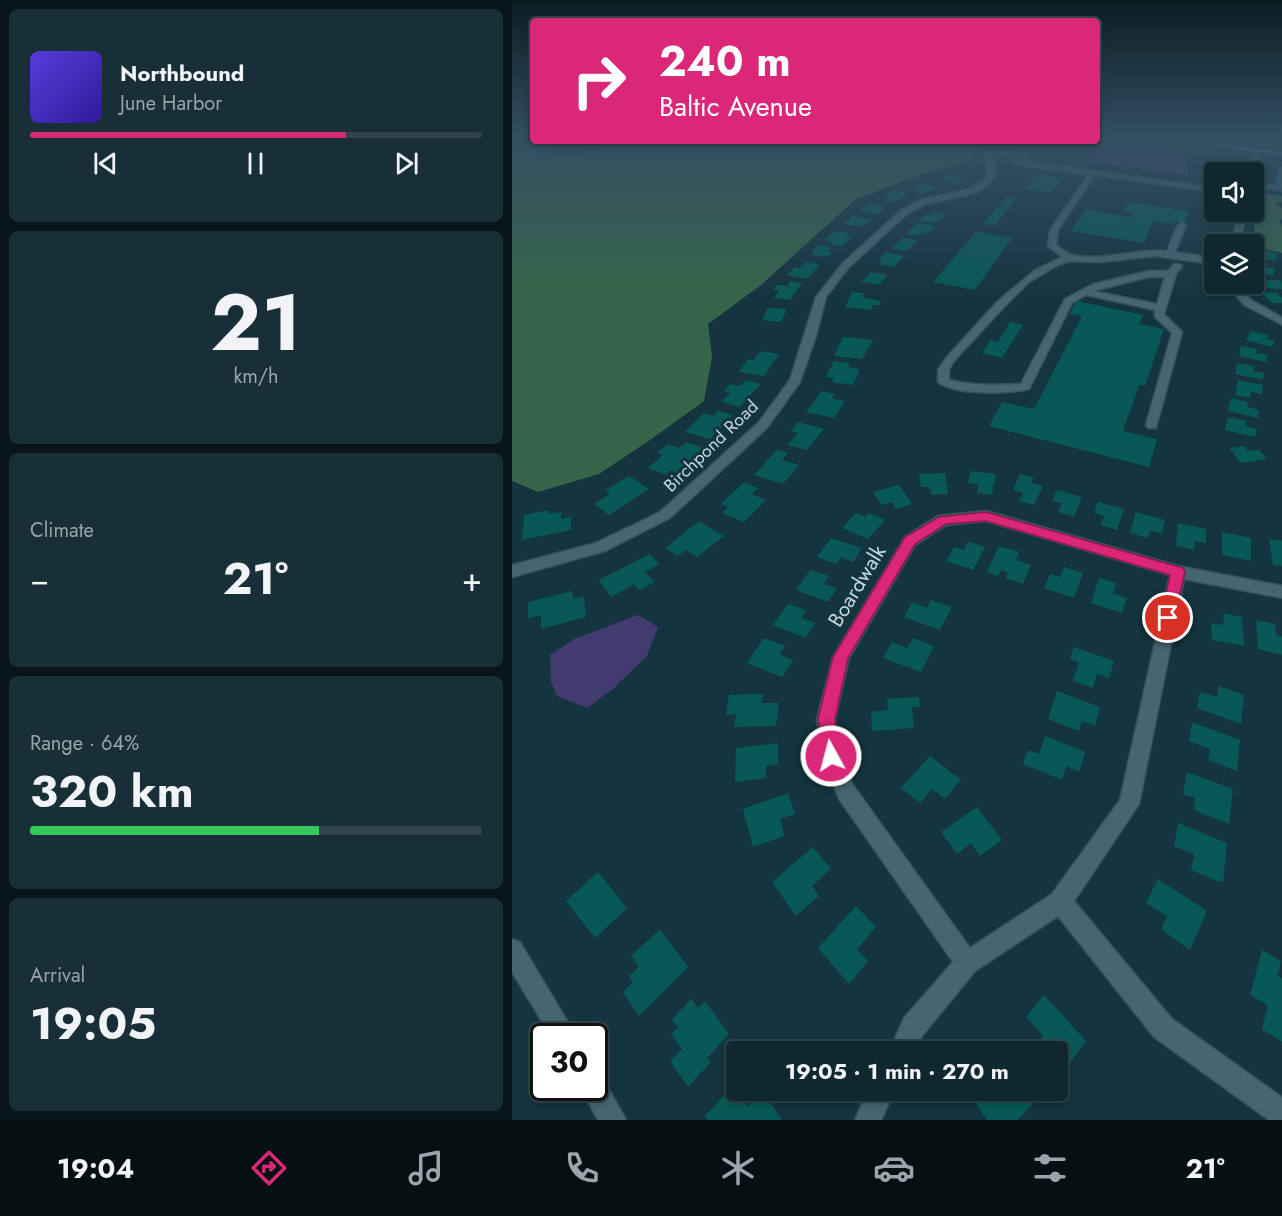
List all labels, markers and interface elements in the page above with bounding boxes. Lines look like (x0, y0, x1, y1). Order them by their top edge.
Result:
text: 240 m (659, 31, 791, 92)
icon: right (560, 42, 638, 120)
text: Northbound (120, 57, 244, 89)
text: Baltic Avenue (659, 87, 812, 126)
text: June Harbor (120, 89, 222, 118)
icon: previous (89, 147, 122, 180)
icon: pause (239, 147, 272, 180)
icon: next (390, 147, 423, 180)
map controls (1204, 162, 1264, 294)
button: sound (1204, 162, 1264, 222)
button: layers (1204, 234, 1264, 294)
text: 21 (211, 267, 301, 379)
text: km/h (233, 362, 279, 391)
street label: Birchpond Road (658, 394, 764, 498)
text: Climate (30, 516, 94, 545)
street label: Boardwalk (821, 539, 894, 633)
text: 21° (223, 546, 288, 611)
text: − (30, 556, 49, 603)
text: + (462, 556, 482, 603)
pin (1142, 592, 1193, 643)
icon: arrive (1151, 601, 1184, 634)
position arrow (799, 724, 863, 788)
text: Range · 64% (30, 729, 139, 758)
text: 320 km (30, 759, 194, 824)
text: Arrival (30, 961, 85, 990)
text: 19:05 (30, 991, 156, 1056)
speed limit sign: 30 (530, 1023, 608, 1101)
text: 19:05 · 1 min · 270 m (785, 1055, 1009, 1087)
icon: directions (248, 1147, 290, 1189)
icon: music (405, 1147, 447, 1189)
icon: phone (561, 1147, 603, 1189)
icon: climate (717, 1147, 759, 1189)
icon: car (873, 1147, 915, 1189)
icon: filters (1029, 1147, 1071, 1189)
text: 19:04 (57, 1149, 134, 1188)
text: 21° (1185, 1149, 1225, 1188)

